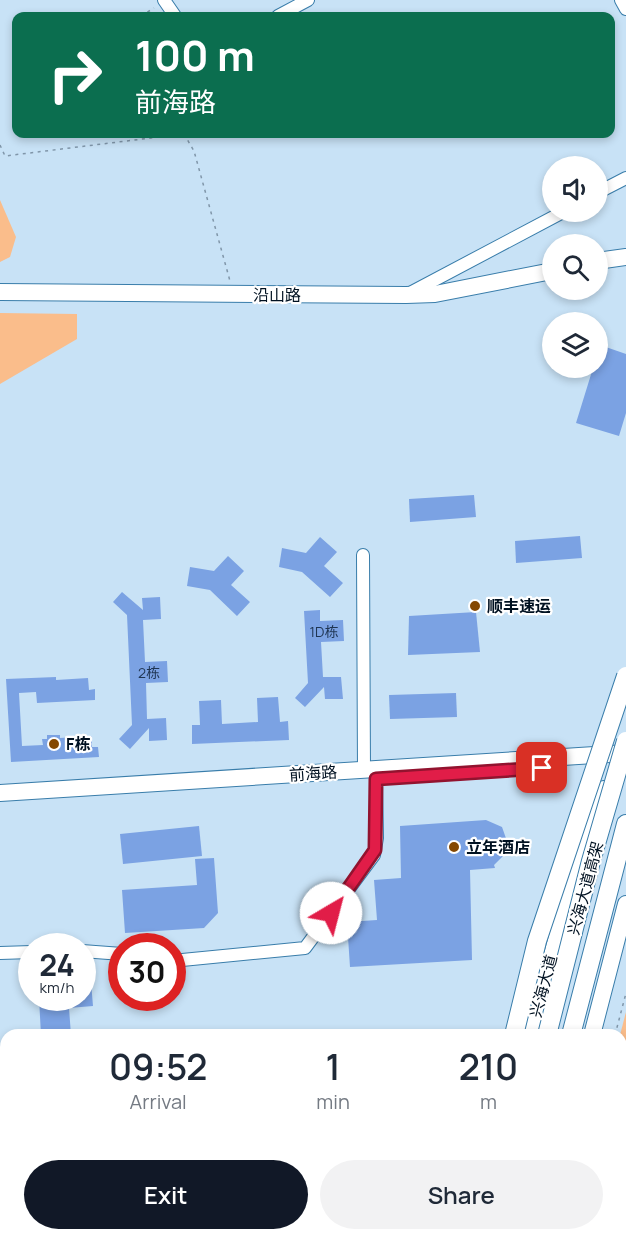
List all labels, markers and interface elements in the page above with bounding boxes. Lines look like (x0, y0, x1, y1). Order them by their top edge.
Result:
text: 100 m (135, 26, 255, 84)
icon: right (36, 36, 114, 114)
text: 前海路 (135, 83, 216, 120)
map controls (542, 156, 608, 378)
button: sound (542, 156, 608, 222)
button: search (542, 234, 608, 300)
street label: 沿山路 (253, 284, 301, 306)
button: layers (542, 312, 608, 378)
place label: 顺丰速运 (487, 595, 551, 617)
marker: 顺丰速运 (468, 599, 482, 613)
house number: 1D栋 (310, 622, 338, 641)
house number: 2栋 (138, 663, 160, 682)
place label: F栋 (66, 733, 90, 755)
marker: F栋 (47, 737, 61, 751)
pin (516, 742, 567, 793)
icon: arrive (525, 751, 558, 784)
street label: 前海路 (288, 760, 338, 786)
place label: 立年酒店 (466, 836, 530, 858)
street label: 兴海大道高架 (562, 839, 608, 937)
marker: 立年酒店 (447, 840, 461, 854)
position arrow (299, 881, 363, 945)
speed limit sign: 30 (108, 933, 186, 1011)
text: 24 (39, 944, 75, 985)
street label: 兴海大道 (524, 952, 562, 1020)
text: km/h (40, 977, 74, 998)
text: 09:52 (109, 1042, 207, 1091)
text: 1 (325, 1042, 341, 1091)
text: 210 (459, 1042, 518, 1091)
text: Arrival (130, 1088, 187, 1115)
text: min (316, 1088, 350, 1115)
text: m (480, 1088, 497, 1115)
button: Exit (24, 1160, 308, 1229)
button: Share (320, 1160, 603, 1229)

